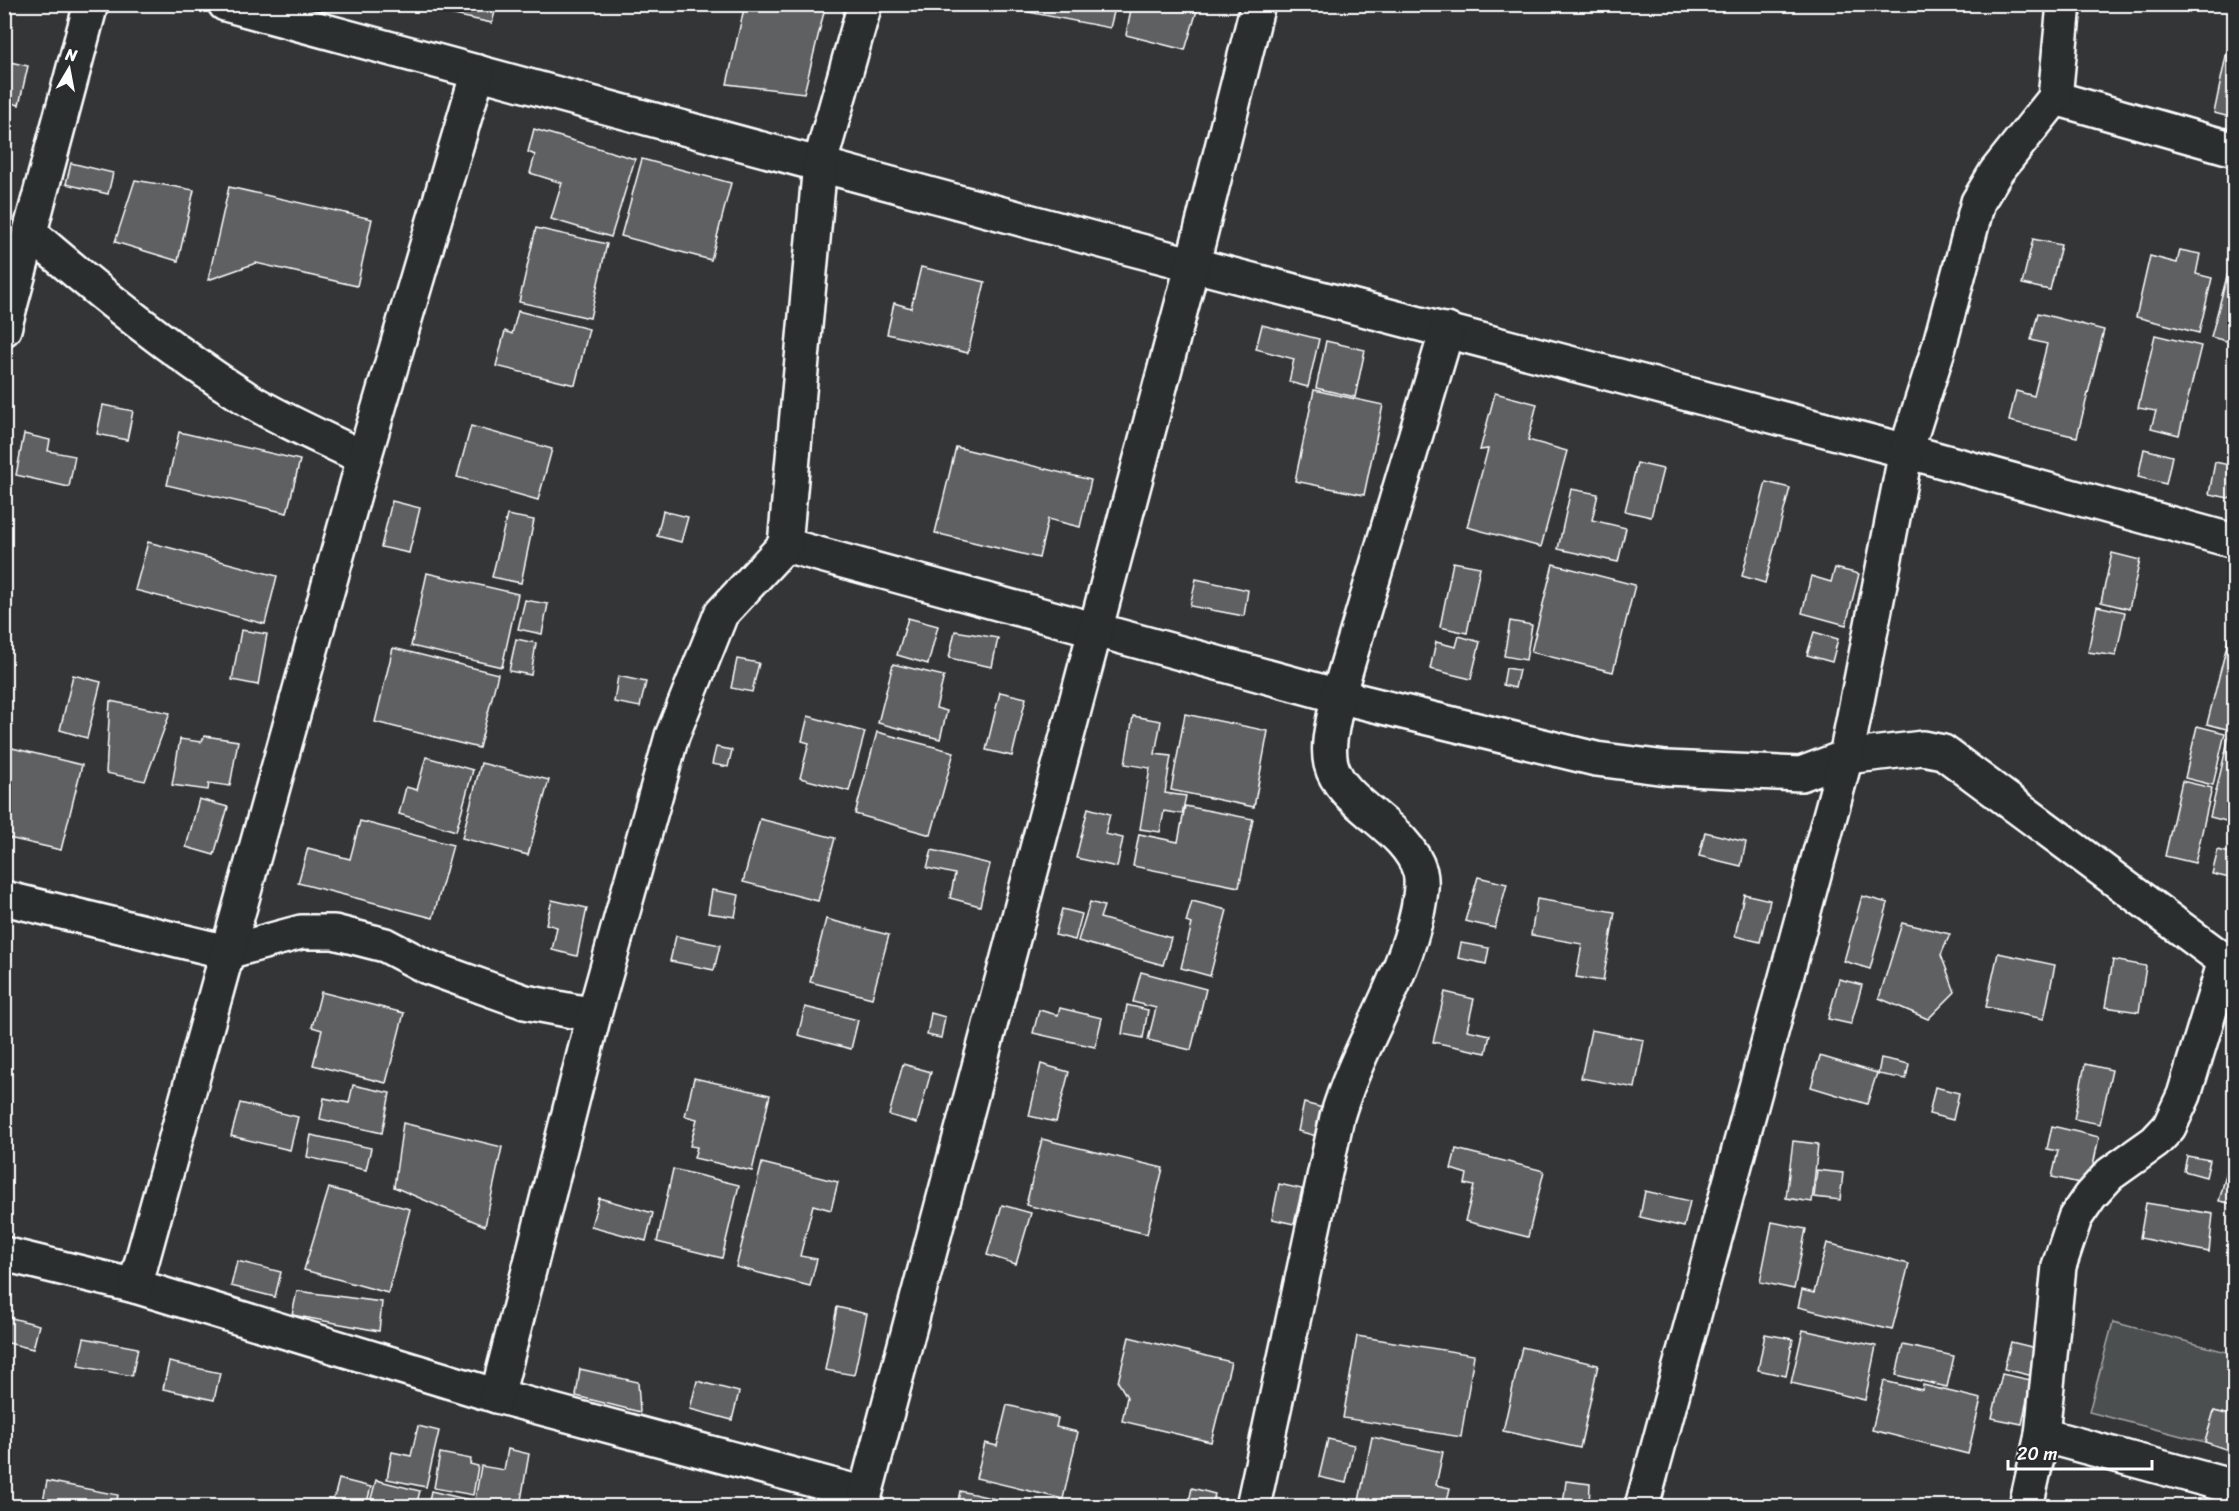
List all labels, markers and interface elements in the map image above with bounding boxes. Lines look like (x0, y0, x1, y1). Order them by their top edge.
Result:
north arrow (39, 39, 99, 99)
text: N (63, 39, 80, 70)
scale bar (2008, 1433, 2152, 1471)
text: 20 m (2017, 1438, 2057, 1470)

